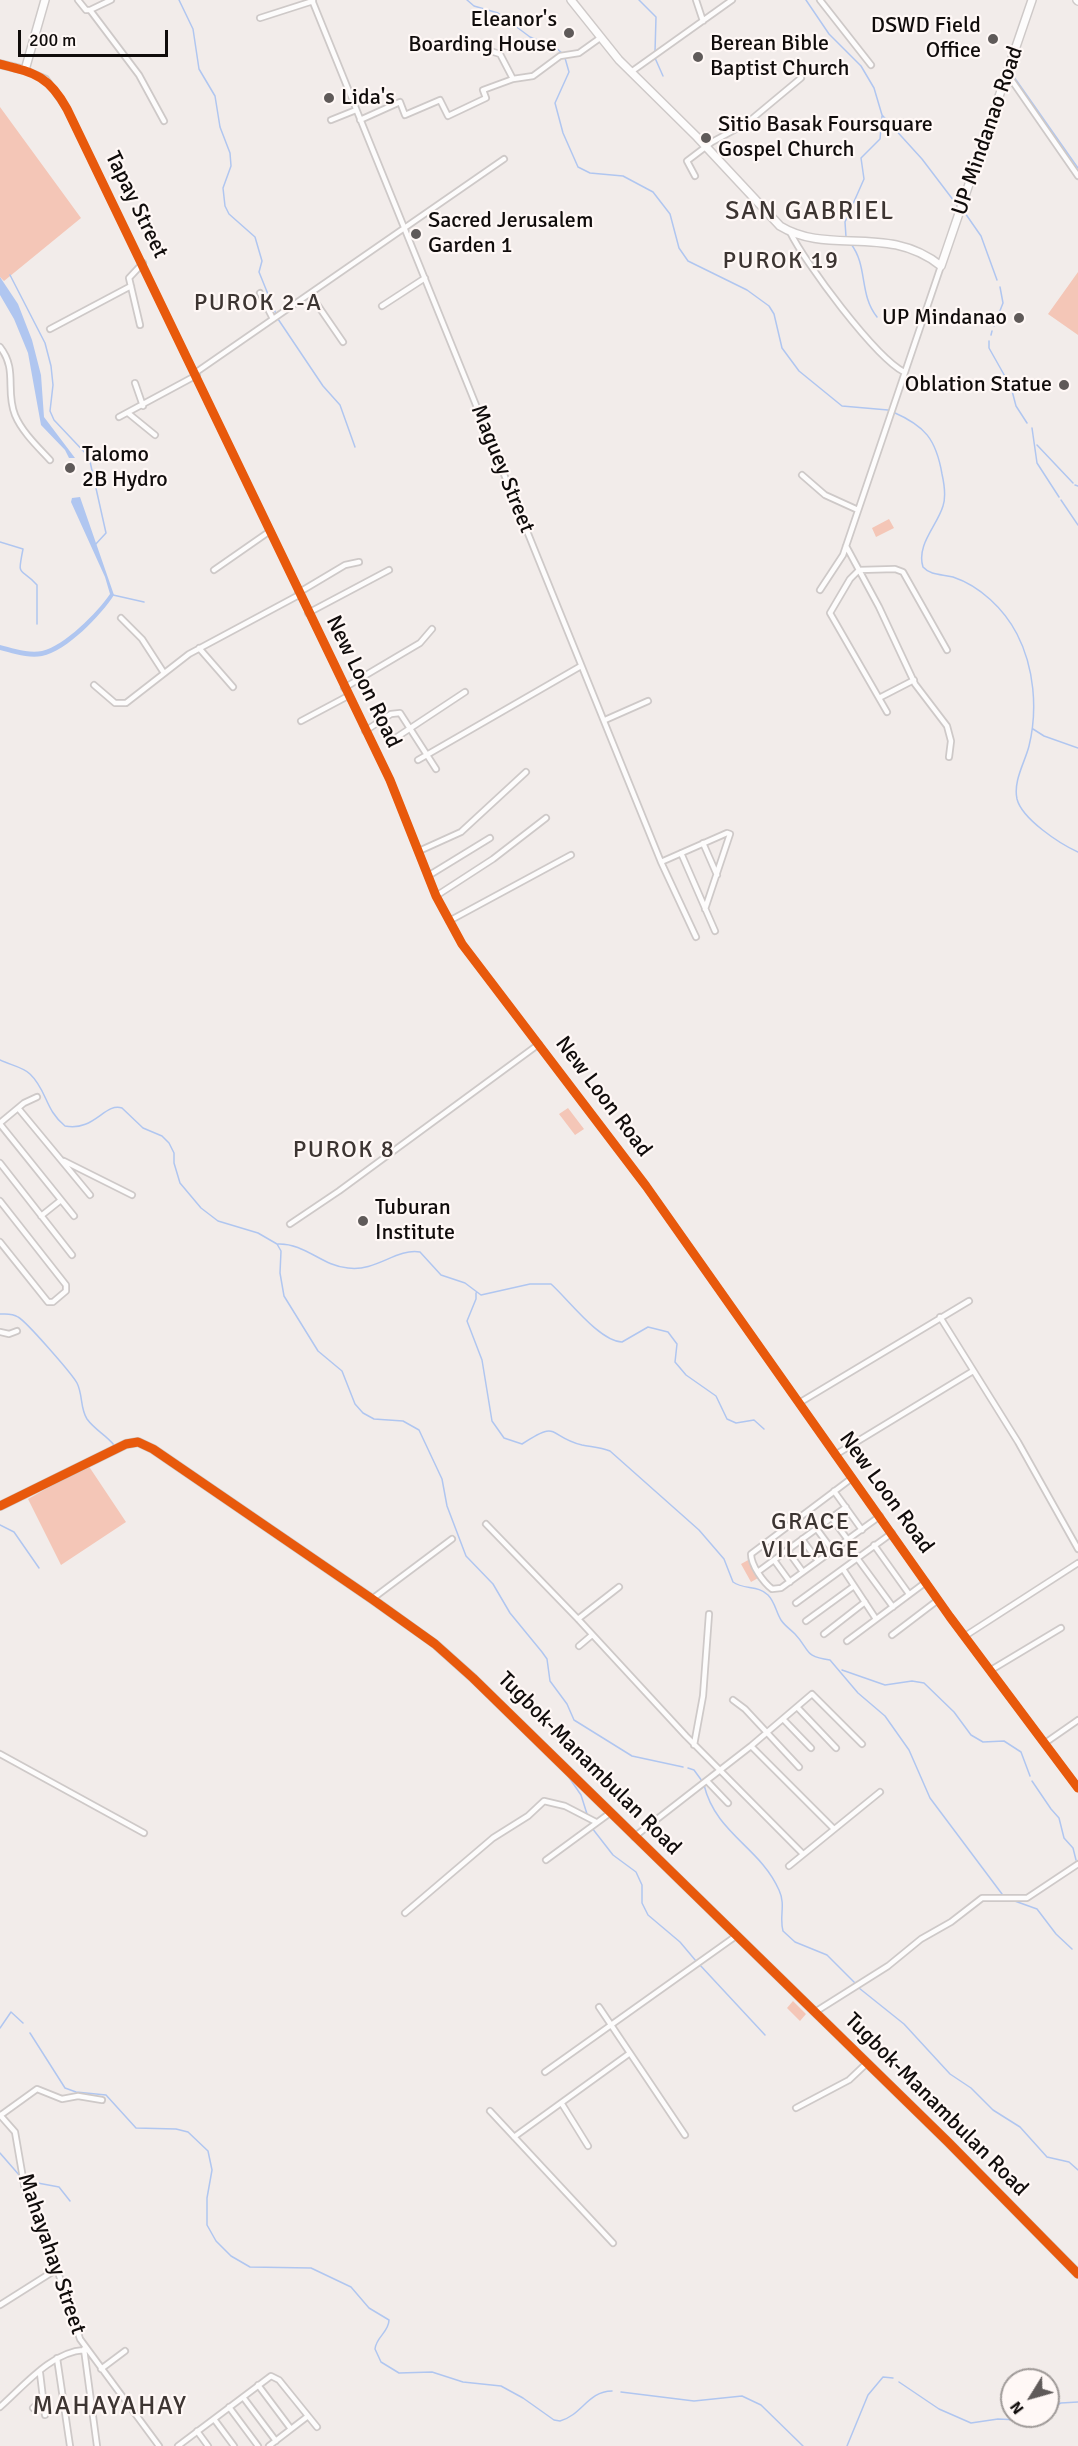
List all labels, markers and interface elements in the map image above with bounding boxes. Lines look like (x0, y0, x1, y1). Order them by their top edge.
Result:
place label: Eleanor's Boarding House (408, 7, 557, 58)
place label: DSWD Field Office (871, 13, 981, 64)
scale bar (21, 18, 171, 56)
marker: Eleanor's Boarding House (562, 26, 576, 40)
text: 200 m (29, 29, 76, 51)
place label: Berean Bible Baptist Church (710, 31, 849, 82)
marker: DSWD Field Office (986, 32, 1000, 46)
street label: UP Mindanao Road (947, 43, 1029, 219)
marker: Berean Bible Baptist Church (691, 50, 705, 64)
place label: Lida's (341, 85, 395, 111)
marker: Lida's (322, 91, 336, 105)
place label: Sitio Basak Foursquare Gospel Church (718, 112, 933, 164)
marker: Sitio Basak Foursquare Gospel Church (699, 131, 713, 145)
street label: Tapay Street (99, 147, 173, 263)
district label: SAN GABRIEL (725, 196, 895, 228)
place label: Sacred Jerusalem Garden 1 (428, 208, 593, 260)
marker: Sacred Jerusalem Garden 1 (409, 227, 423, 241)
district label: PUROK 19 (722, 248, 840, 276)
district label: PUROK 2-A (194, 290, 322, 318)
place label: UP Mindanao (882, 305, 1007, 331)
marker: UP Mindanao (1012, 311, 1026, 325)
place label: Oblation Statue (905, 372, 1052, 398)
marker: Oblation Statue (1057, 378, 1071, 392)
street label: Maguey Street (464, 401, 540, 537)
place label: Talomo 2B Hydro (82, 442, 168, 494)
marker: Talomo 2B Hydro (63, 461, 77, 475)
street label: New Loon Road (320, 611, 406, 753)
street label: New Loon Road (549, 1031, 657, 1163)
district label: PUROK 8 (293, 1137, 395, 1165)
place label: Tuburan Institute (375, 1195, 455, 1246)
marker: Tuburan Institute (356, 1214, 370, 1228)
street label: New Loon Road (833, 1427, 939, 1559)
district label: GRACE VILLAGE (761, 1509, 861, 1565)
street label: Tugbok-Manambulan Road (492, 1667, 686, 1861)
street label: Tugbok-Manambulan Road (839, 2008, 1033, 2202)
street label: Mahayahay Street (11, 2170, 91, 2338)
north arrow (1000, 2368, 1060, 2428)
district label: MAHAYAHAY (32, 2391, 188, 2423)
text: N (1006, 2397, 1029, 2418)

